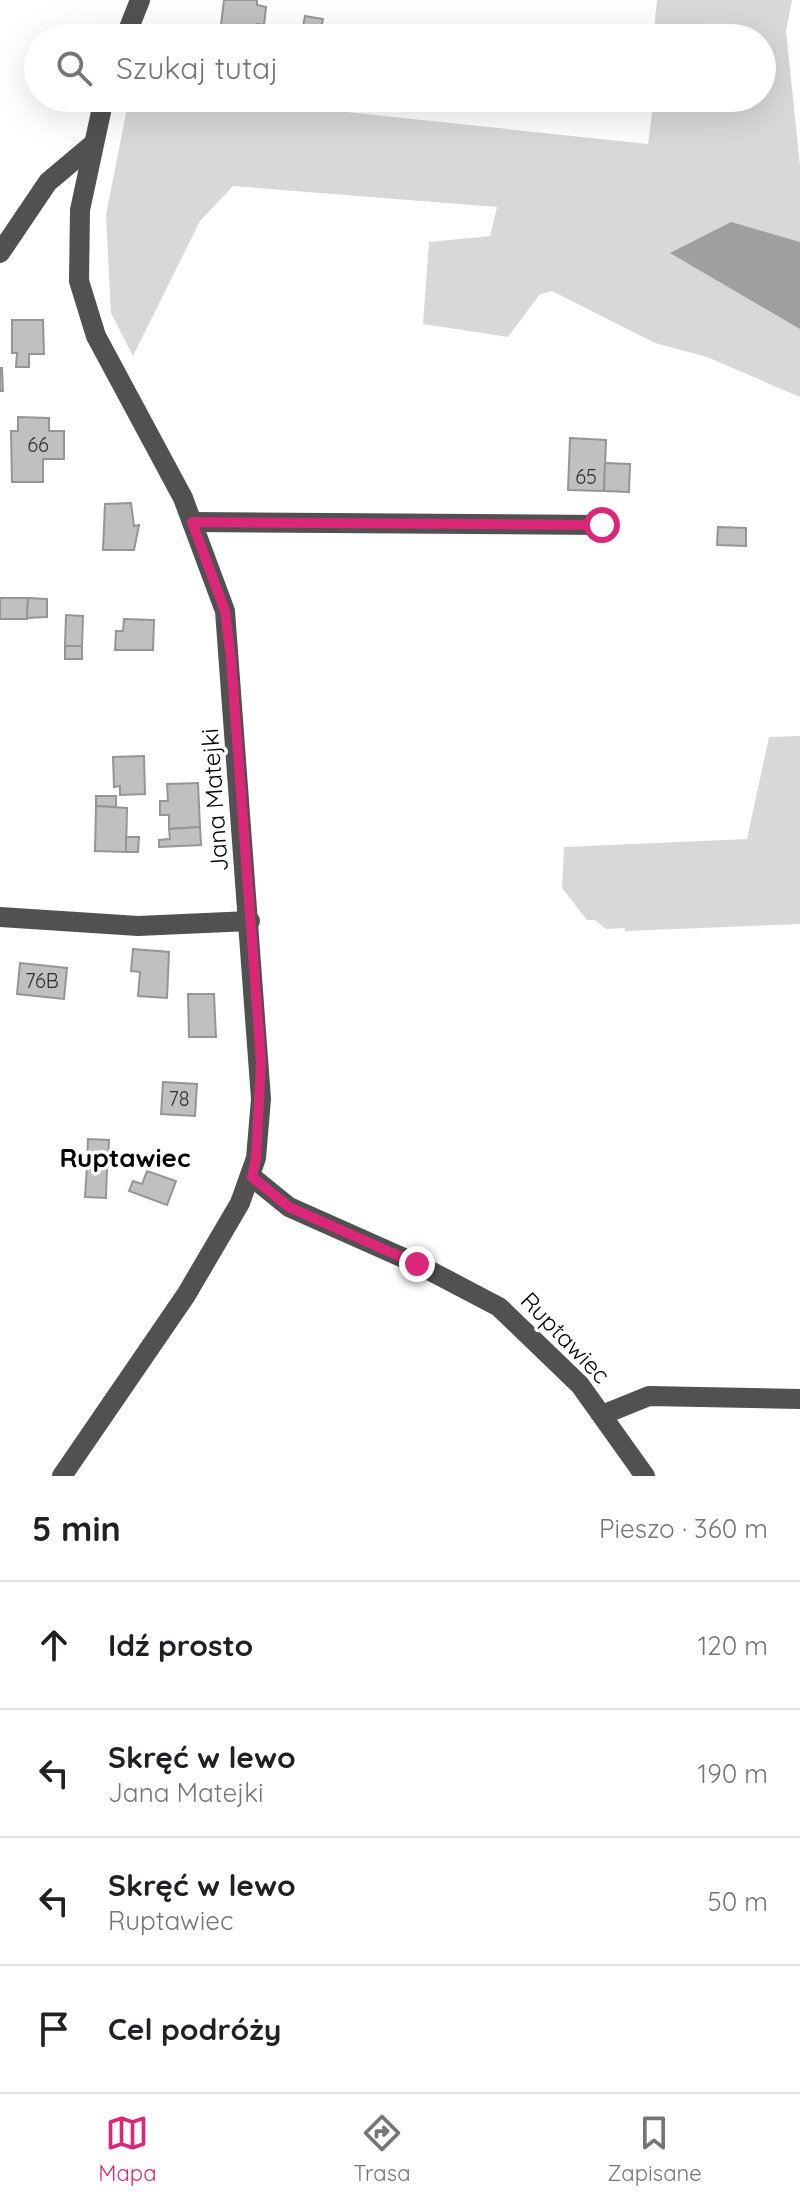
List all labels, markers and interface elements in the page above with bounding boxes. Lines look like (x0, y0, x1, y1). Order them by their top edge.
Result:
search box (24, 24, 776, 112)
icon: search (52, 46, 96, 90)
text: Szukaj tutaj (116, 49, 278, 87)
house number: 66 (27, 432, 49, 457)
house number: 65 (575, 464, 597, 489)
route start (584, 507, 620, 543)
street label: Jana Matejki (194, 727, 234, 873)
house number: 76B (25, 968, 59, 993)
house number: 78 (168, 1086, 190, 1111)
district label: Ruptawiec (60, 1141, 190, 1174)
route end (399, 1246, 435, 1282)
street label: Ruptawiec (515, 1285, 617, 1389)
text: 5 min (32, 1507, 121, 1550)
text: Pieszo · 360 m (599, 1512, 768, 1545)
icon: ahead (32, 1623, 76, 1667)
text: Idź prosto (108, 1626, 253, 1664)
text: 120 m (698, 1629, 768, 1662)
text: Skręć w lewo (108, 1738, 296, 1776)
icon: left (32, 1751, 76, 1795)
text: 190 m (698, 1757, 768, 1790)
text: Jana Matejki (108, 1776, 264, 1809)
text: Skręć w lewo (108, 1866, 296, 1904)
icon: left (32, 1879, 76, 1923)
text: 50 m (708, 1885, 768, 1918)
text: Ruptawiec (108, 1904, 233, 1937)
icon: arrive (32, 2007, 76, 2051)
text: Cel podróży (108, 2010, 281, 2048)
tab: Mapa (98, 2111, 157, 2187)
tab: Trasa (353, 2111, 411, 2187)
tab: Zapisane (607, 2111, 702, 2187)

